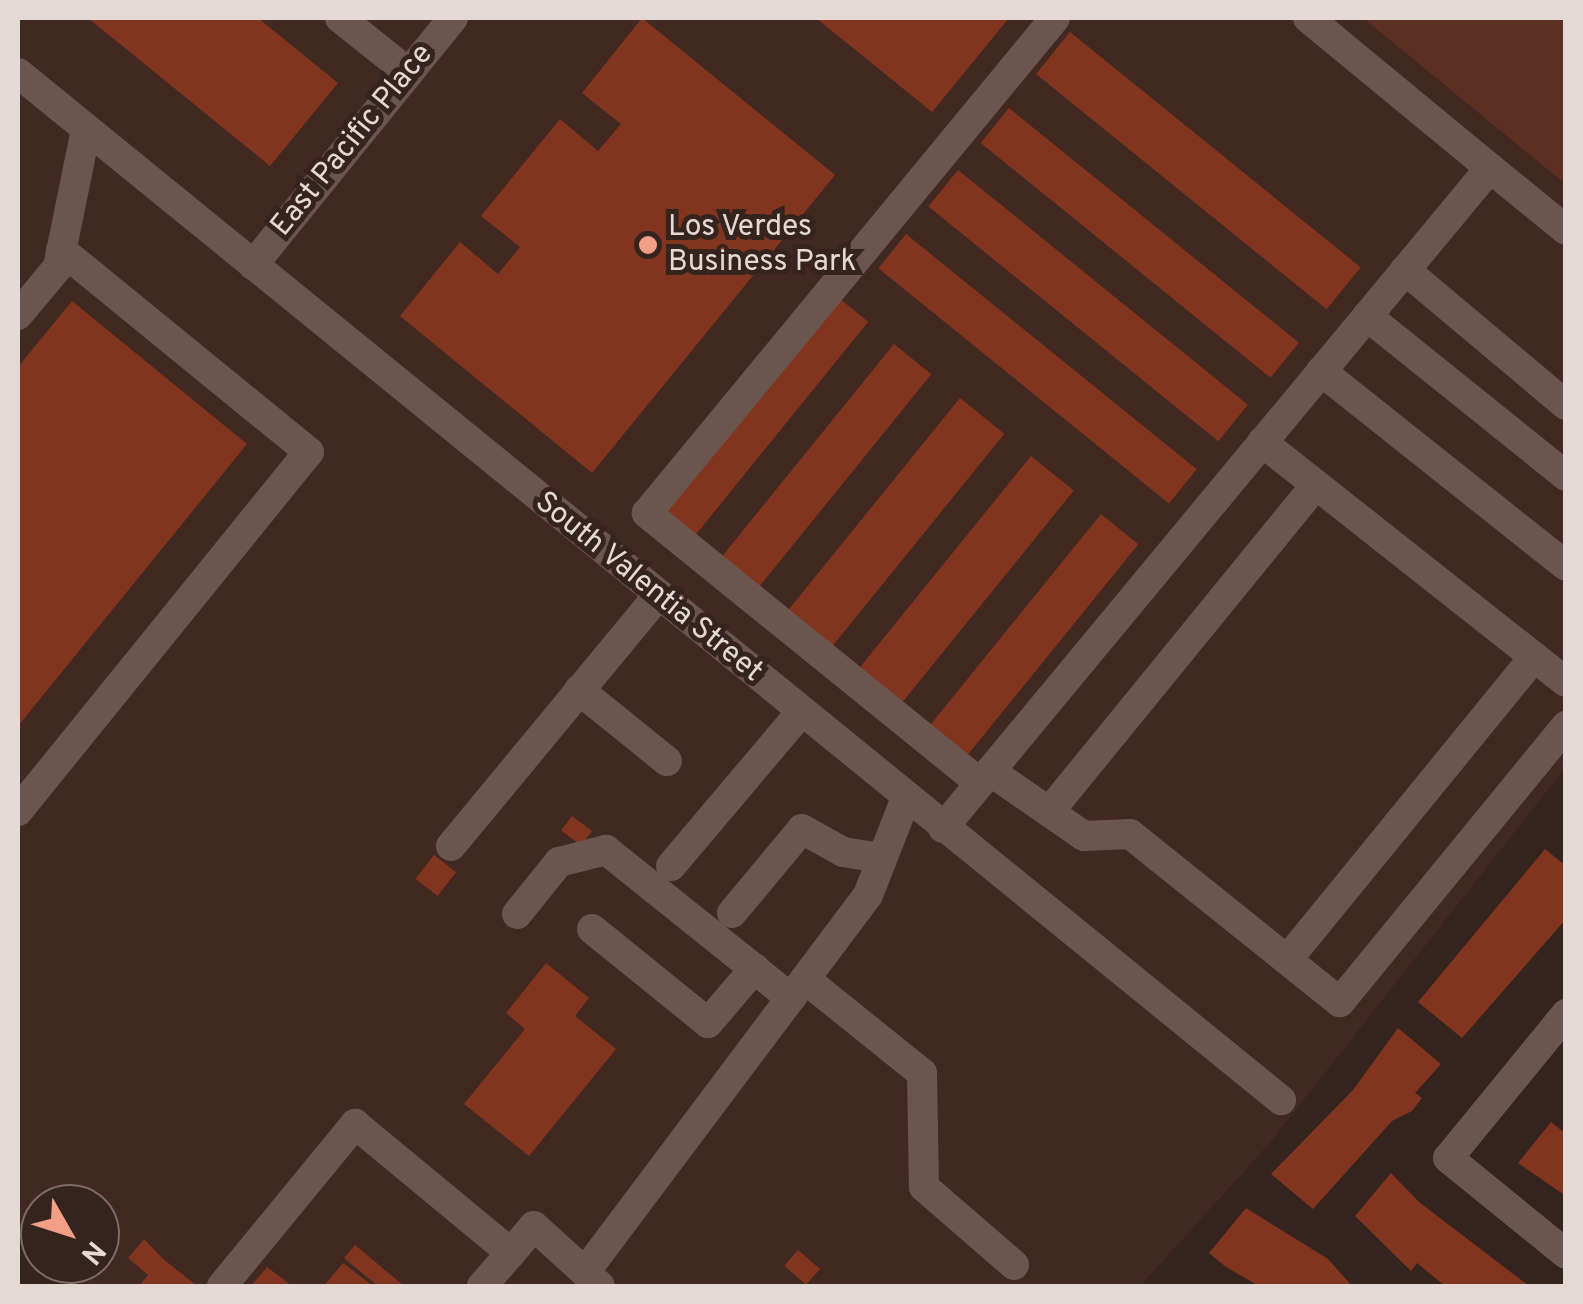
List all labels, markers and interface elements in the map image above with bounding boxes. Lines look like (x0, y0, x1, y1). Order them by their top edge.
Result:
street label: East Pacific Place (264, 38, 442, 244)
place label: Los Verdes Business Park (668, 210, 857, 280)
marker: Los Verdes Business Park (637, 234, 659, 256)
street label: South Valentia Street (527, 485, 769, 691)
north arrow (20, 1184, 120, 1284)
text: N (71, 1232, 112, 1271)

